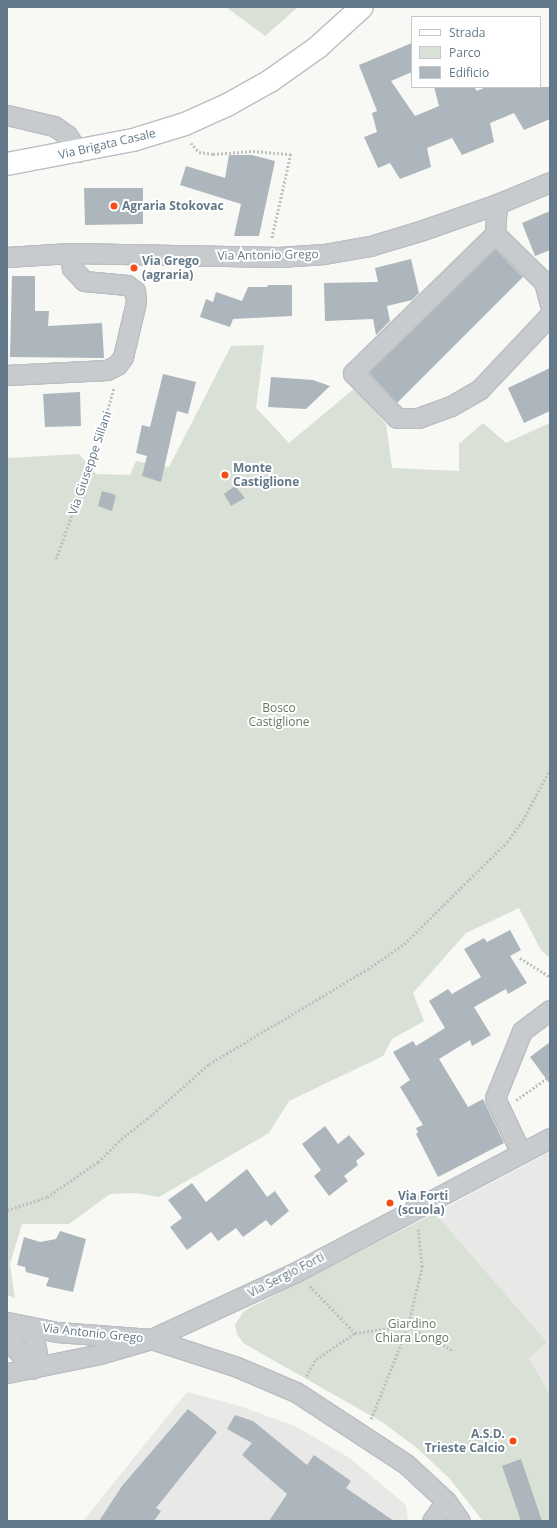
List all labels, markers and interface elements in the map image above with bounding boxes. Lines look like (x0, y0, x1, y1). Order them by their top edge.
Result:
legend (411, 16, 541, 88)
text: Strada (449, 24, 485, 41)
text: Parco (449, 44, 481, 61)
text: Edificio (449, 64, 489, 81)
street label: Via Brigata Casale (57, 126, 157, 162)
place label: Agraria Stokovac (122, 199, 224, 213)
marker: Agraria Stokovac (109, 201, 119, 211)
street label: Via Antonio Grego (217, 247, 319, 263)
place label: Via Grego (agraria) (142, 254, 199, 282)
marker: Via Grego (agraria) (129, 263, 139, 273)
street label: Via Giuseppe Sillani (65, 409, 115, 517)
place label: Monte Castiglione (233, 461, 299, 489)
marker: Monte Castiglione (220, 470, 230, 480)
park label: Bosco Castiglione (248, 701, 310, 729)
place label: Via Forti (scuola) (398, 1189, 448, 1217)
marker: Via Forti (scuola) (385, 1198, 395, 1208)
street label: Via Sergio Forti (245, 1250, 327, 1300)
park label: Giardino Chiara Longo (375, 1317, 449, 1345)
street label: Via Antonio Grego (42, 1321, 144, 1345)
place label: A.S.D. Trieste Calcio (425, 1427, 505, 1455)
marker: A.S.D. Trieste Calcio (508, 1436, 518, 1446)

